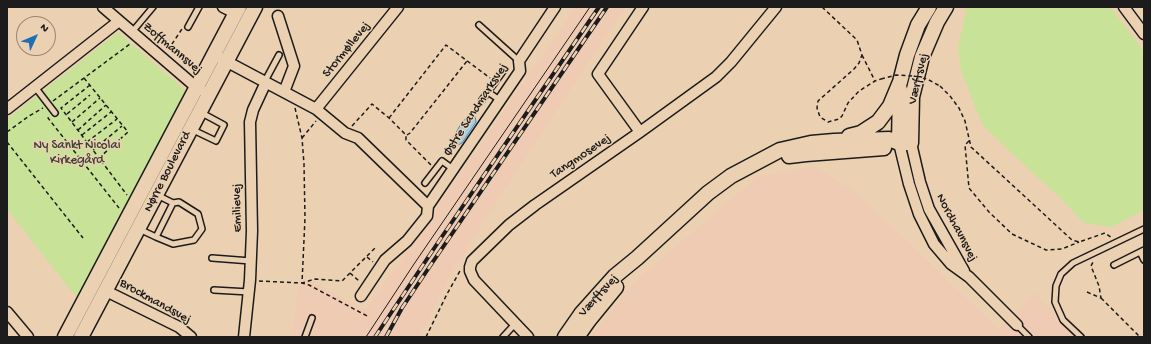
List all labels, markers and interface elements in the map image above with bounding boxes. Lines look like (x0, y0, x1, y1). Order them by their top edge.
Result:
north arrow (16, 16, 56, 56)
street label: Stormøllevej (320, 19, 374, 81)
street label: Zoffmannsvej (139, 20, 205, 78)
text: N (37, 22, 51, 35)
street label: Værftsvej (906, 52, 932, 106)
street label: Østre Sandmarksvej (440, 61, 512, 159)
street label: Nørre Boulevard (141, 129, 195, 215)
street label: Tangmosevej (548, 131, 614, 183)
park label: Ny Sankt Nicolai Kirkegård (34, 138, 120, 169)
street label: Emilievej (230, 183, 246, 233)
street label: Nordhavnsvej (932, 191, 980, 265)
street label: Værftsvej (576, 271, 622, 321)
street label: Brockmandsvej (116, 276, 194, 328)

